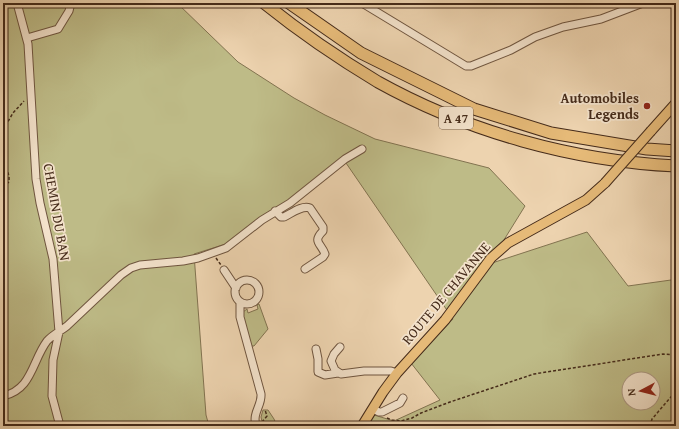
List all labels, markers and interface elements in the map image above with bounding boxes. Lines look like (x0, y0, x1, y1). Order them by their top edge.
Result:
place label: Automobiles Legends (561, 88, 639, 124)
marker: Automobiles Legends (642, 101, 652, 111)
road number: A 47 (439, 107, 473, 129)
street label: CHEMIN DU BAN (39, 162, 75, 262)
street label: ROUTE DE CHAVANNE (397, 237, 495, 349)
north arrow (621, 371, 661, 411)
text: N (623, 387, 639, 397)

